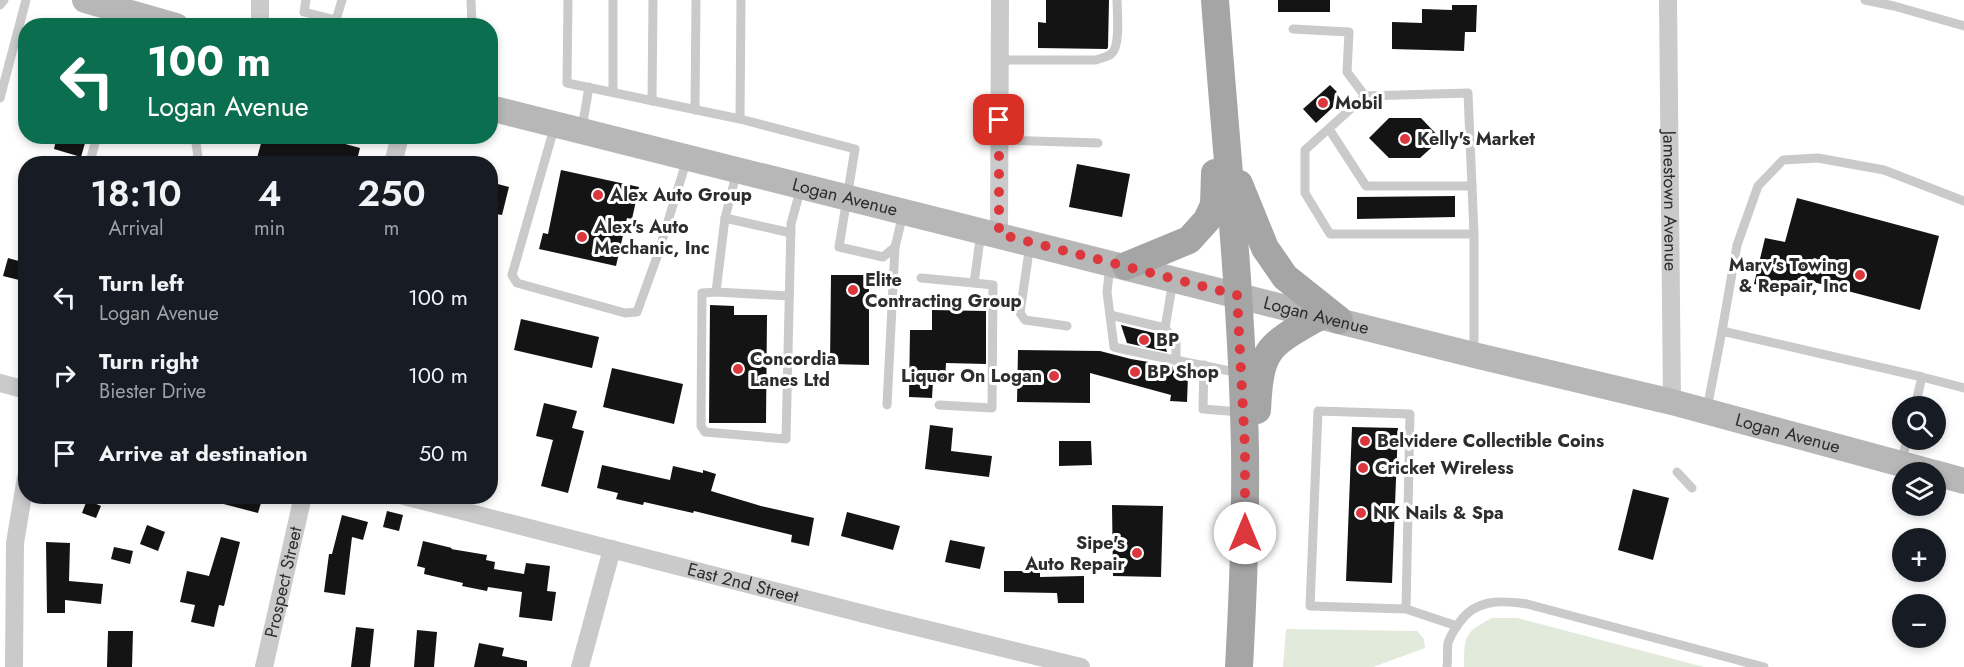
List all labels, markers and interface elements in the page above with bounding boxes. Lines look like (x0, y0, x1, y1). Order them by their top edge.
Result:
text: 100 m (147, 31, 271, 92)
icon: left (48, 42, 126, 120)
text: Logan Avenue (147, 87, 309, 126)
place label: Mobil (1335, 90, 1383, 116)
pin (973, 94, 1024, 145)
marker: Mobil (1316, 96, 1330, 110)
icon: arrive (982, 103, 1015, 136)
place label: Kelly's Market (1417, 126, 1535, 152)
street label: Jamestown Avenue (1656, 129, 1684, 271)
marker: Kelly's Market (1398, 132, 1412, 146)
text: 18:10 (90, 167, 182, 219)
text: 4 (258, 167, 282, 219)
text: 250 (358, 167, 426, 219)
street label: Logan Avenue (790, 171, 900, 223)
place label: Alex Auto Group (609, 182, 752, 208)
marker: Alex Auto Group (591, 188, 605, 202)
text: Arrival (108, 214, 164, 243)
text: min (254, 214, 285, 243)
text: m (384, 214, 399, 243)
place label: Alex's Auto Mechanic, Inc (593, 214, 710, 261)
marker: Alex's Auto Mechanic, Inc (575, 230, 589, 244)
place label: Marv's Towing & Repair, Inc (1729, 252, 1848, 299)
text: Turn left (99, 267, 184, 299)
place label: Elite Contracting Group (865, 267, 1022, 314)
marker: Marv's Towing & Repair, Inc (1853, 268, 1867, 282)
icon: left (48, 281, 81, 314)
text: 100 m (408, 281, 468, 313)
marker: Elite Contracting Group (846, 283, 860, 297)
street label: Logan Avenue (1261, 290, 1372, 341)
text: Logan Avenue (99, 299, 219, 328)
place label: BP (1156, 327, 1179, 353)
marker: BP (1137, 333, 1151, 347)
text: Turn right (99, 345, 199, 377)
place label: Concordia Lanes Ltd (750, 346, 836, 393)
icon: right (48, 359, 81, 392)
text: 100 m (408, 359, 468, 391)
place label: BP Shop (1147, 359, 1219, 385)
marker: Concordia Lanes Ltd (731, 362, 745, 376)
place label: Liquor On Logan (901, 363, 1042, 389)
marker: BP Shop (1128, 365, 1142, 379)
marker: Liquor On Logan (1047, 369, 1061, 383)
text: Biester Drive (99, 377, 206, 406)
map controls (1892, 396, 1946, 648)
button: search (1892, 396, 1946, 450)
street label: Logan Avenue (1732, 407, 1843, 460)
place label: Belvidere Collectible Coins (1377, 428, 1604, 454)
marker: Belvidere Collectible Coins (1358, 434, 1372, 448)
icon: arrive (48, 437, 81, 470)
text: Arrive at destination (99, 437, 308, 469)
text: 50 m (419, 437, 468, 469)
place label: Cricket Wireless (1375, 455, 1514, 481)
marker: Cricket Wireless (1356, 461, 1370, 475)
button: layers (1892, 462, 1946, 516)
place label: NK Nails & Spa (1373, 500, 1504, 526)
position arrow (1213, 501, 1277, 565)
marker: NK Nails & Spa (1354, 506, 1368, 520)
street label: Prospect Street (258, 523, 309, 640)
button: + (1892, 528, 1946, 582)
place label: Sipe's Auto Repair (1024, 530, 1126, 577)
marker: Sipe's Auto Repair (1130, 546, 1144, 560)
street label: East 2nd Street (685, 556, 802, 610)
button: − (1892, 594, 1946, 648)

